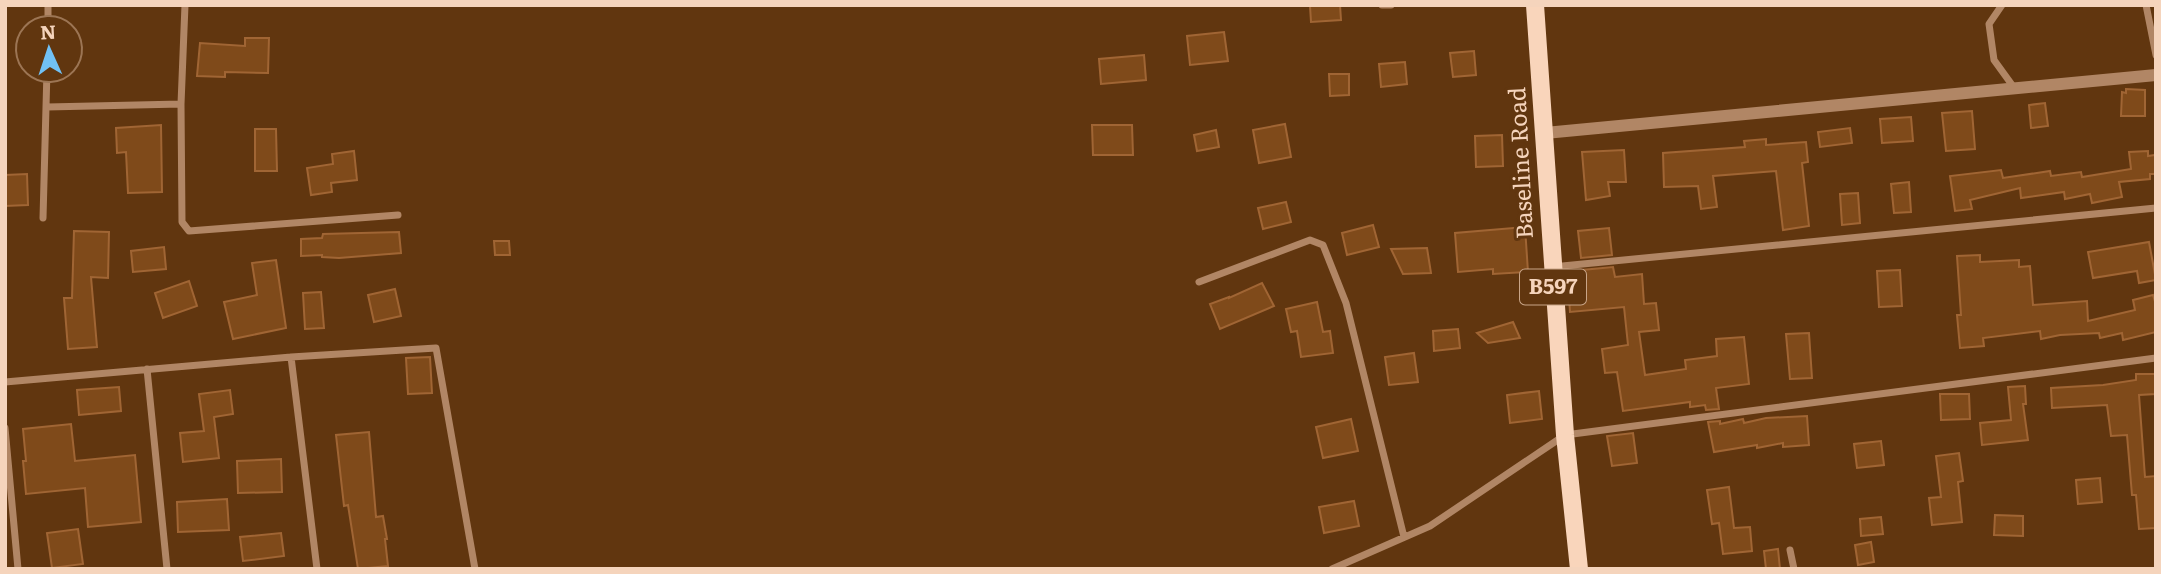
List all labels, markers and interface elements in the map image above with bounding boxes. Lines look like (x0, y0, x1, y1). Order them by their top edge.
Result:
north arrow (14, 14, 84, 84)
text: N (39, 17, 57, 45)
street label: Baseline Road (1498, 86, 1540, 240)
road number: B597 (1520, 270, 1586, 304)

